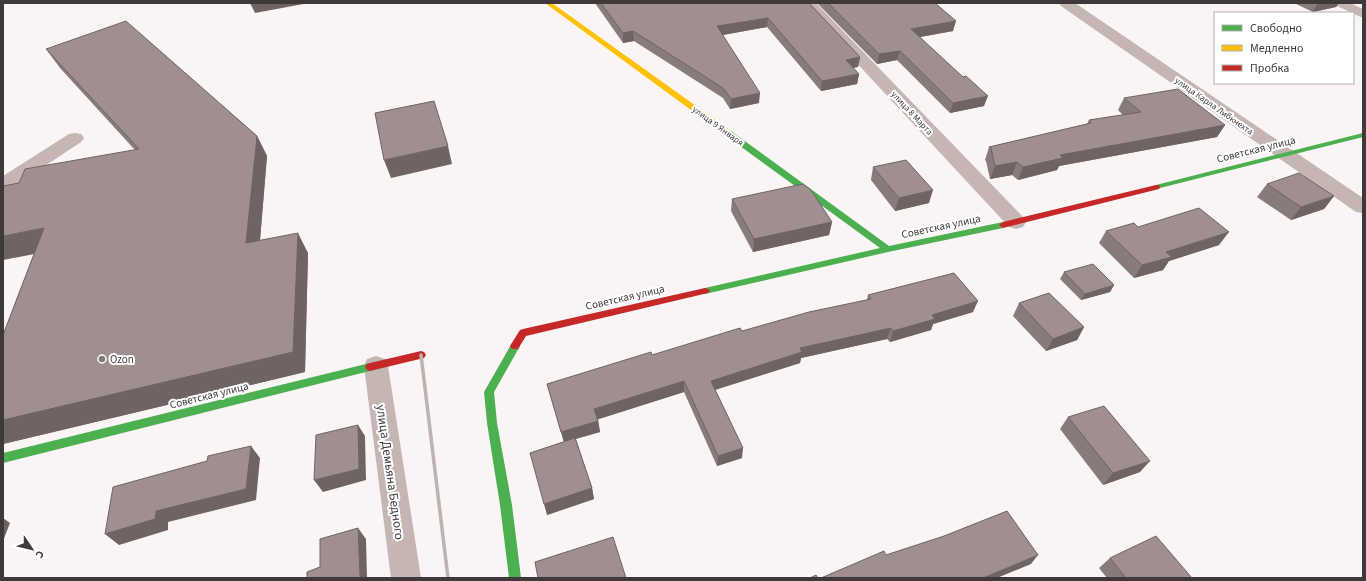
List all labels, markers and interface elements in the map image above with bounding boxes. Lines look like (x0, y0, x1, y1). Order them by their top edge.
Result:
legend (1214, 12, 1354, 84)
text: Свободно (1250, 20, 1302, 37)
text: Медленно (1250, 40, 1304, 57)
text: Пробка (1250, 60, 1289, 77)
street label: улица Карла Либкнехта (1172, 74, 1256, 138)
street label: улица 8 Марта (888, 88, 936, 138)
street label: улица 9 Января (689, 103, 746, 149)
street label: Советская улица (1215, 132, 1297, 167)
street label: Советская улица (900, 211, 982, 242)
street label: Советская улица (584, 281, 666, 314)
place label: Ozon (110, 352, 134, 367)
marker: Ozon (97, 354, 107, 364)
street label: Советская улица (168, 378, 250, 413)
street label: улица Демьяна Бедного (372, 403, 408, 541)
north arrow (12, 529, 52, 569)
text: С (31, 548, 48, 562)

